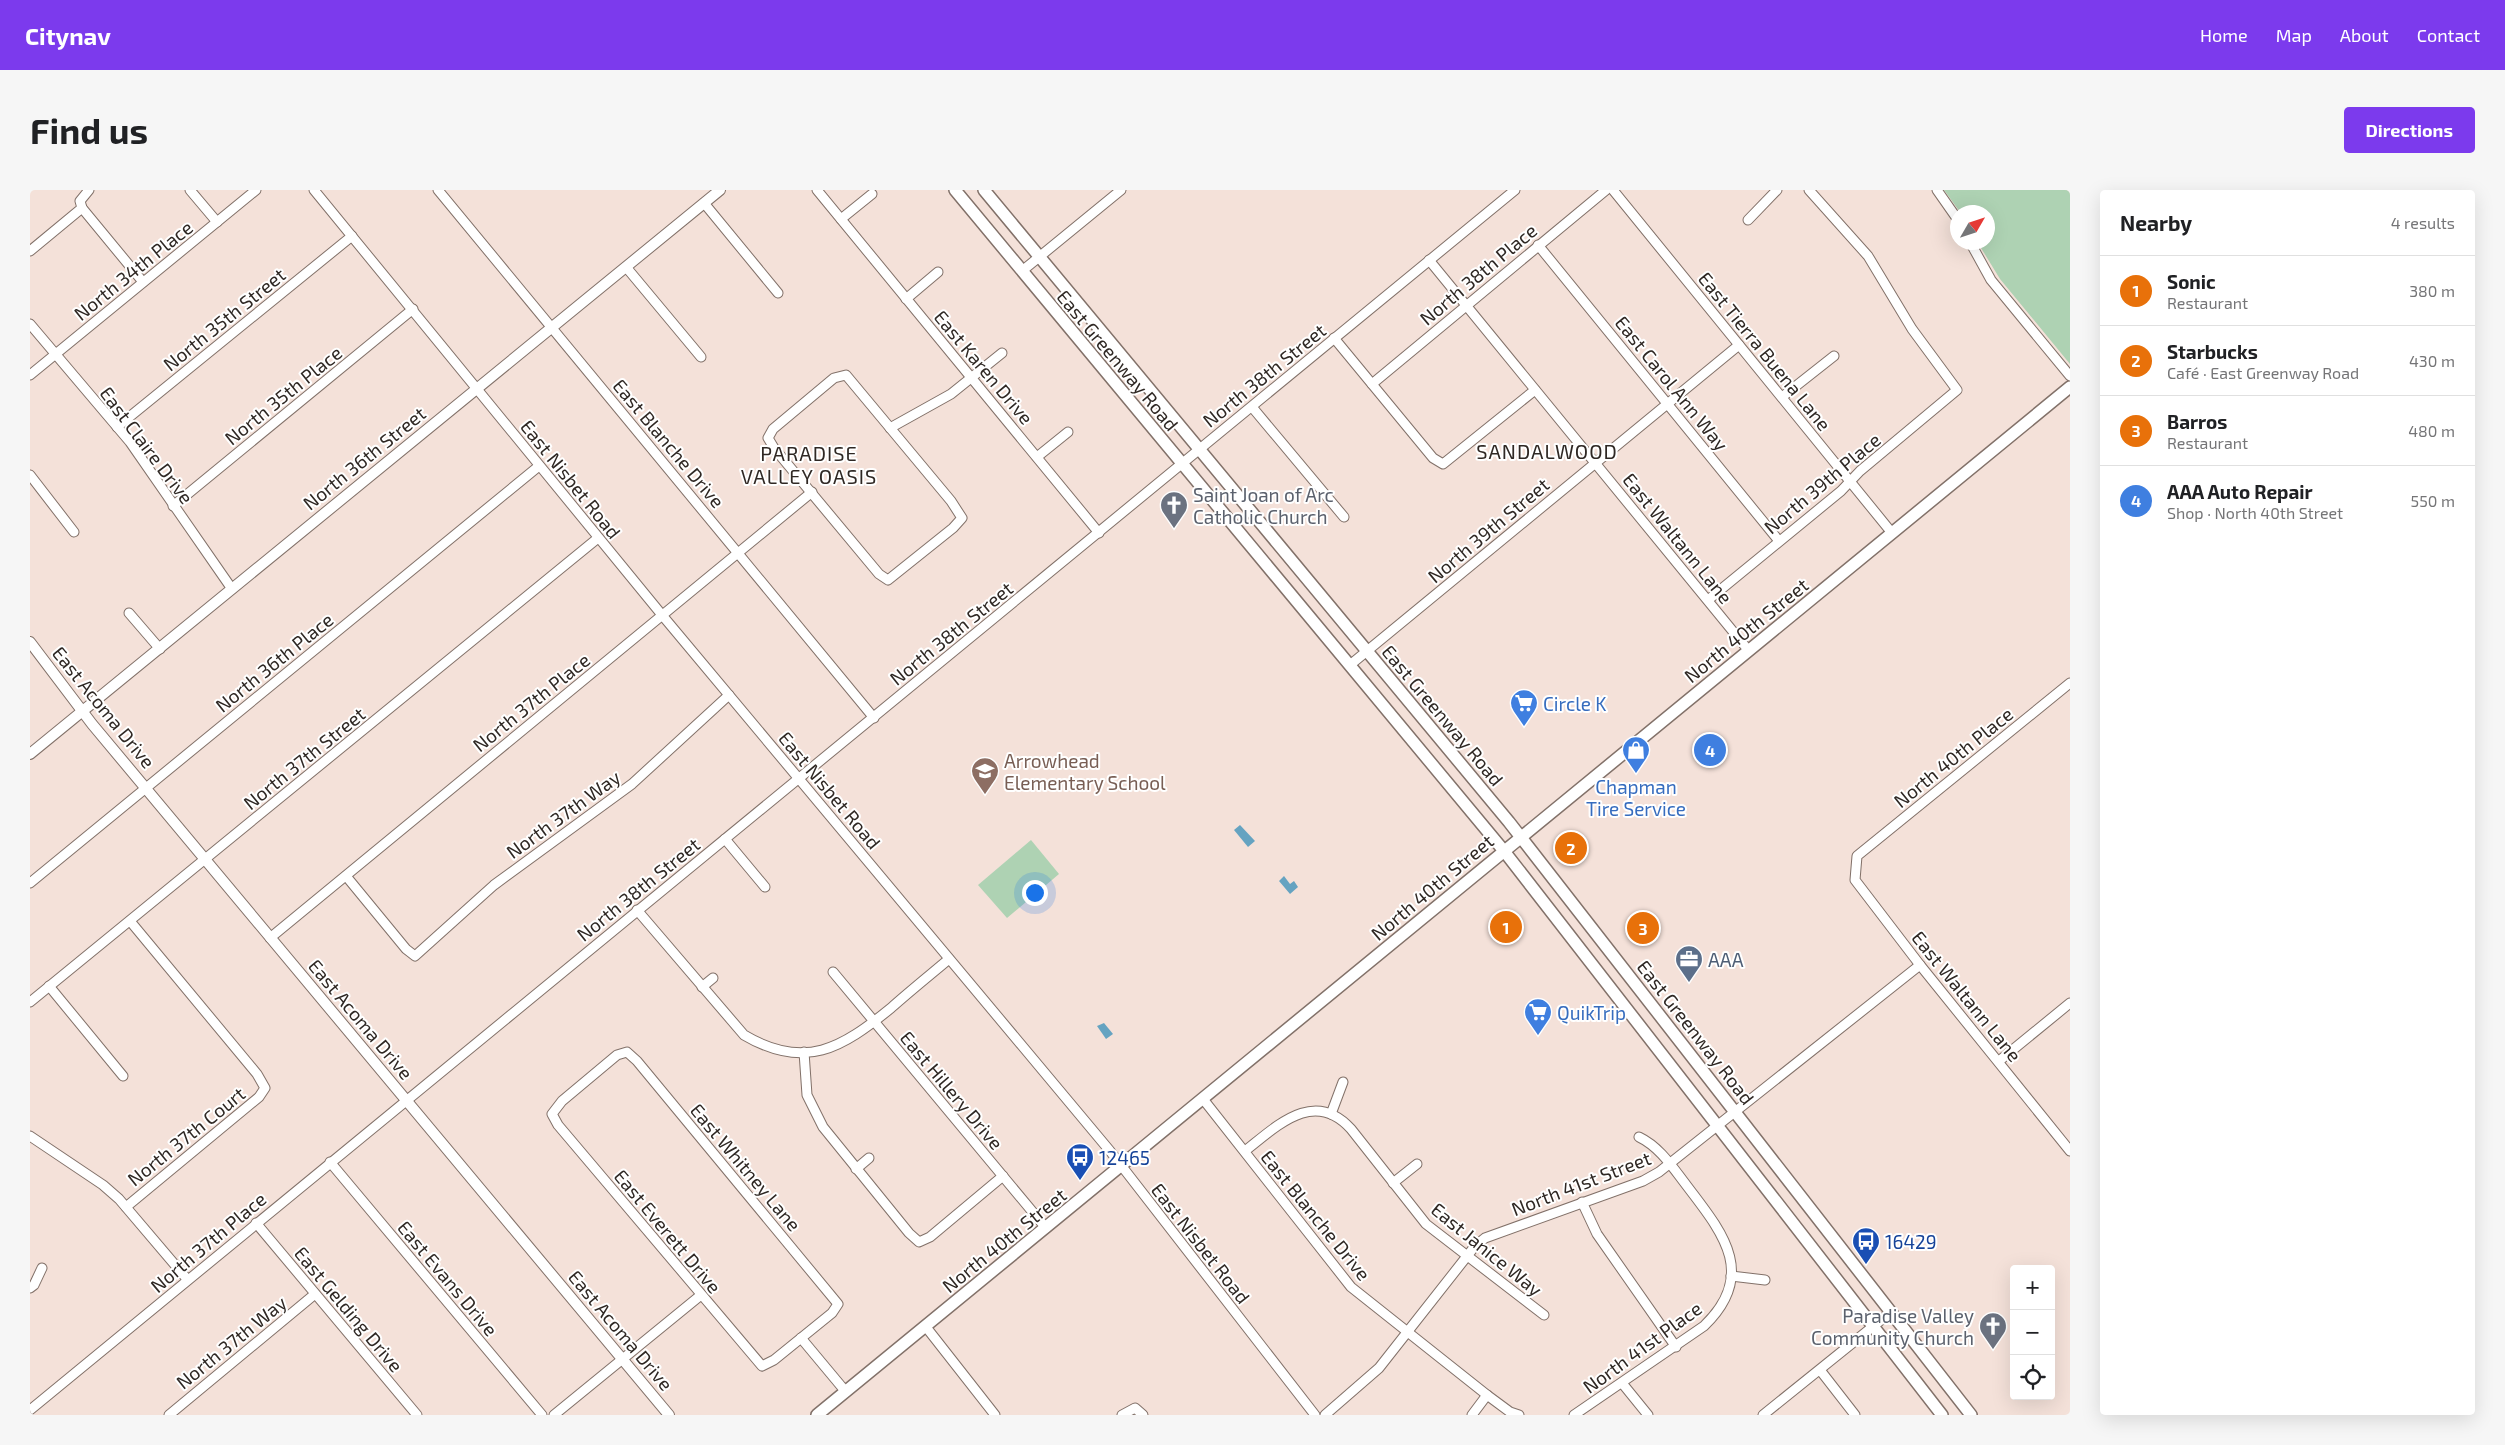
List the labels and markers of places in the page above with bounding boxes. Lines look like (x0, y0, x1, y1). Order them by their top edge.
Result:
place label: Saint Joan of Arc Catholic Church (1193, 483, 1334, 528)
church icon: Saint Joan of Arc Catholic Church (1159, 490, 1189, 529)
supermarket icon: Circle K (1509, 688, 1539, 727)
place label: Circle K (1543, 692, 1607, 715)
pin: 4 (1694, 731, 1726, 769)
shop icon: Chapman Tire Service (1621, 735, 1651, 774)
place label: Arrowhead Elementary School (1004, 749, 1166, 794)
school or university icon: Arrowhead Elementary School (970, 756, 1000, 795)
place label: Chapman Tire Service (1586, 775, 1686, 820)
pin: 2 (1555, 829, 1587, 867)
pin: 1 (1490, 908, 1522, 946)
pin: 3 (1627, 909, 1659, 947)
office icon: AAA (1674, 944, 1704, 983)
place label: AAA (1708, 948, 1744, 971)
supermarket icon: QuikTrip (1523, 997, 1553, 1036)
place label: QuikTrip (1557, 1001, 1626, 1024)
bus stop icon: 12465 (1065, 1142, 1095, 1181)
place label: 12465 (1099, 1146, 1150, 1169)
bus stop icon: 16429 (1851, 1226, 1881, 1265)
place label: 16429 (1885, 1230, 1937, 1253)
place label: Paradise Valley Community Church (1811, 1304, 1974, 1349)
church icon: Paradise Valley Community Church (1978, 1311, 2008, 1350)

